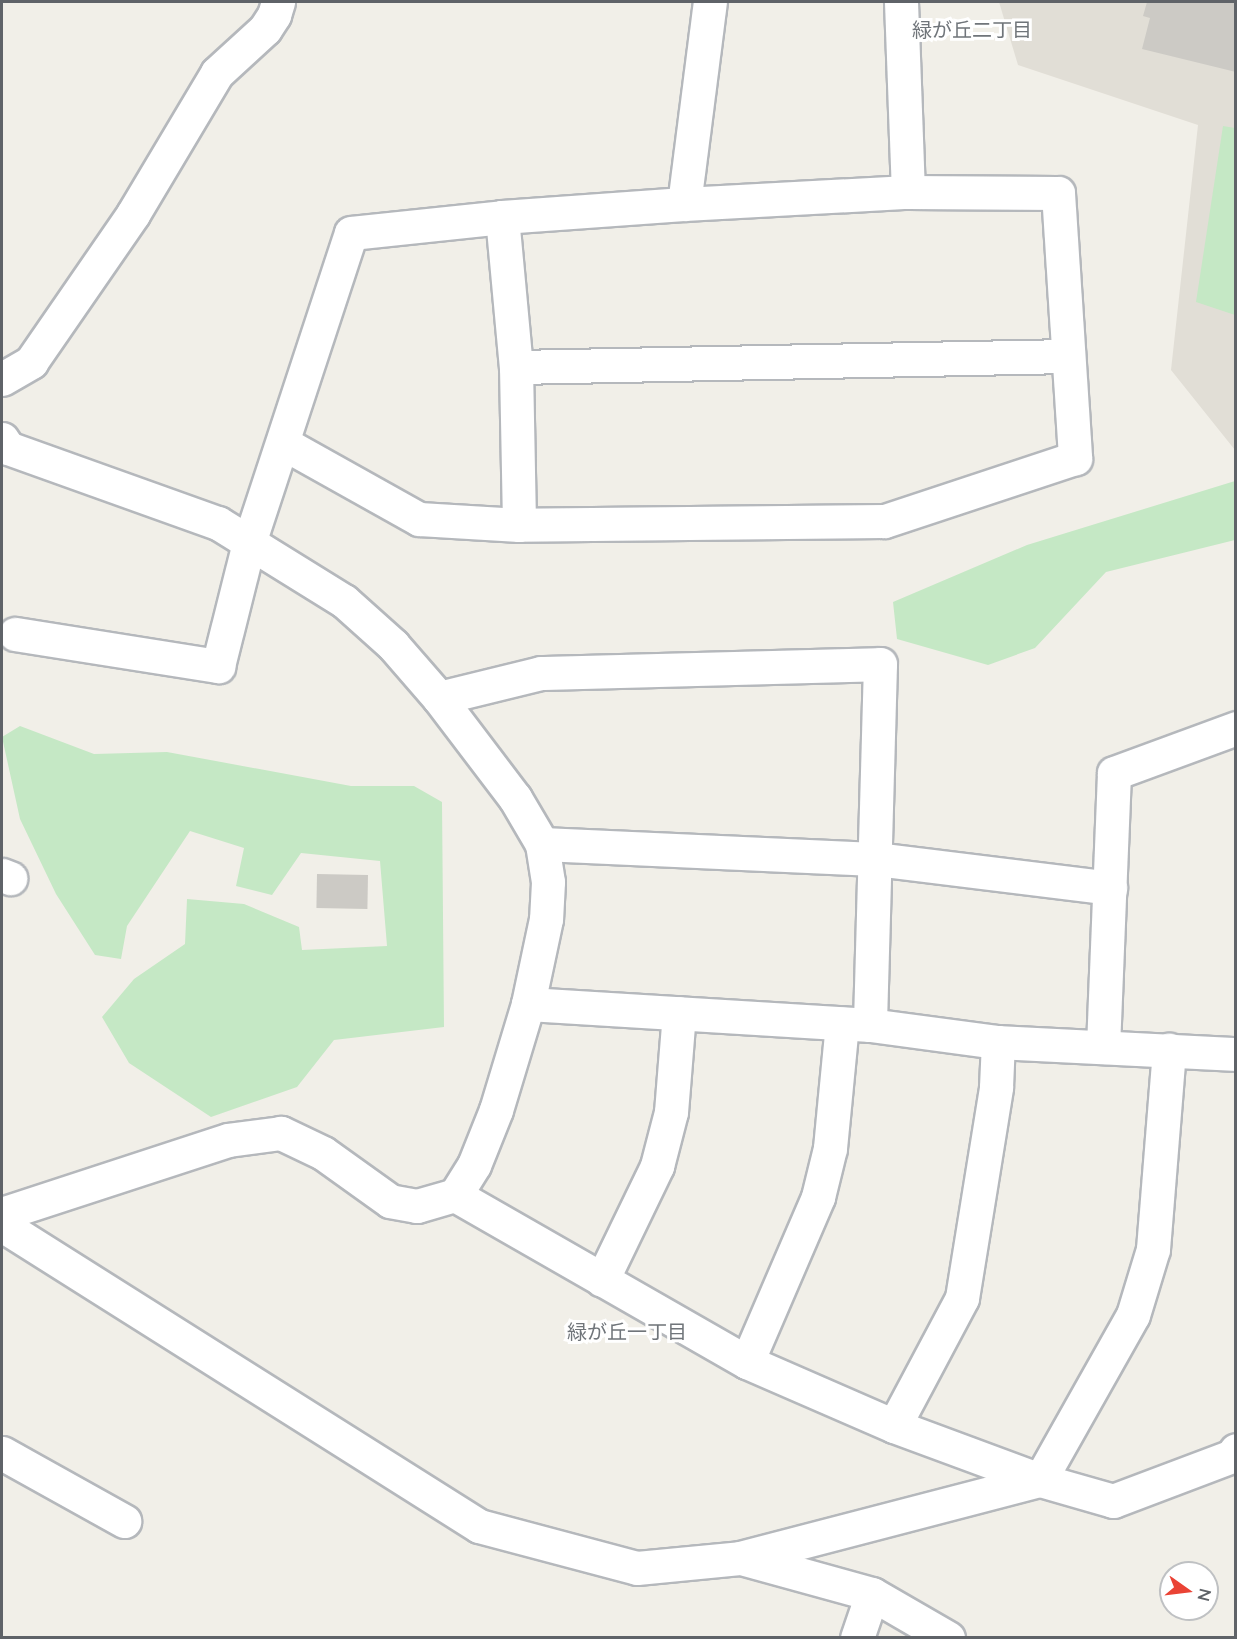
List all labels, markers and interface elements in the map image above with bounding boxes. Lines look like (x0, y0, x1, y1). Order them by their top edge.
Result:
district label: 緑が丘二丁目 (912, 17, 1032, 41)
district label: 緑が丘一丁目 (567, 1319, 687, 1343)
north arrow (1159, 1561, 1219, 1621)
text: N (1194, 1587, 1216, 1603)

